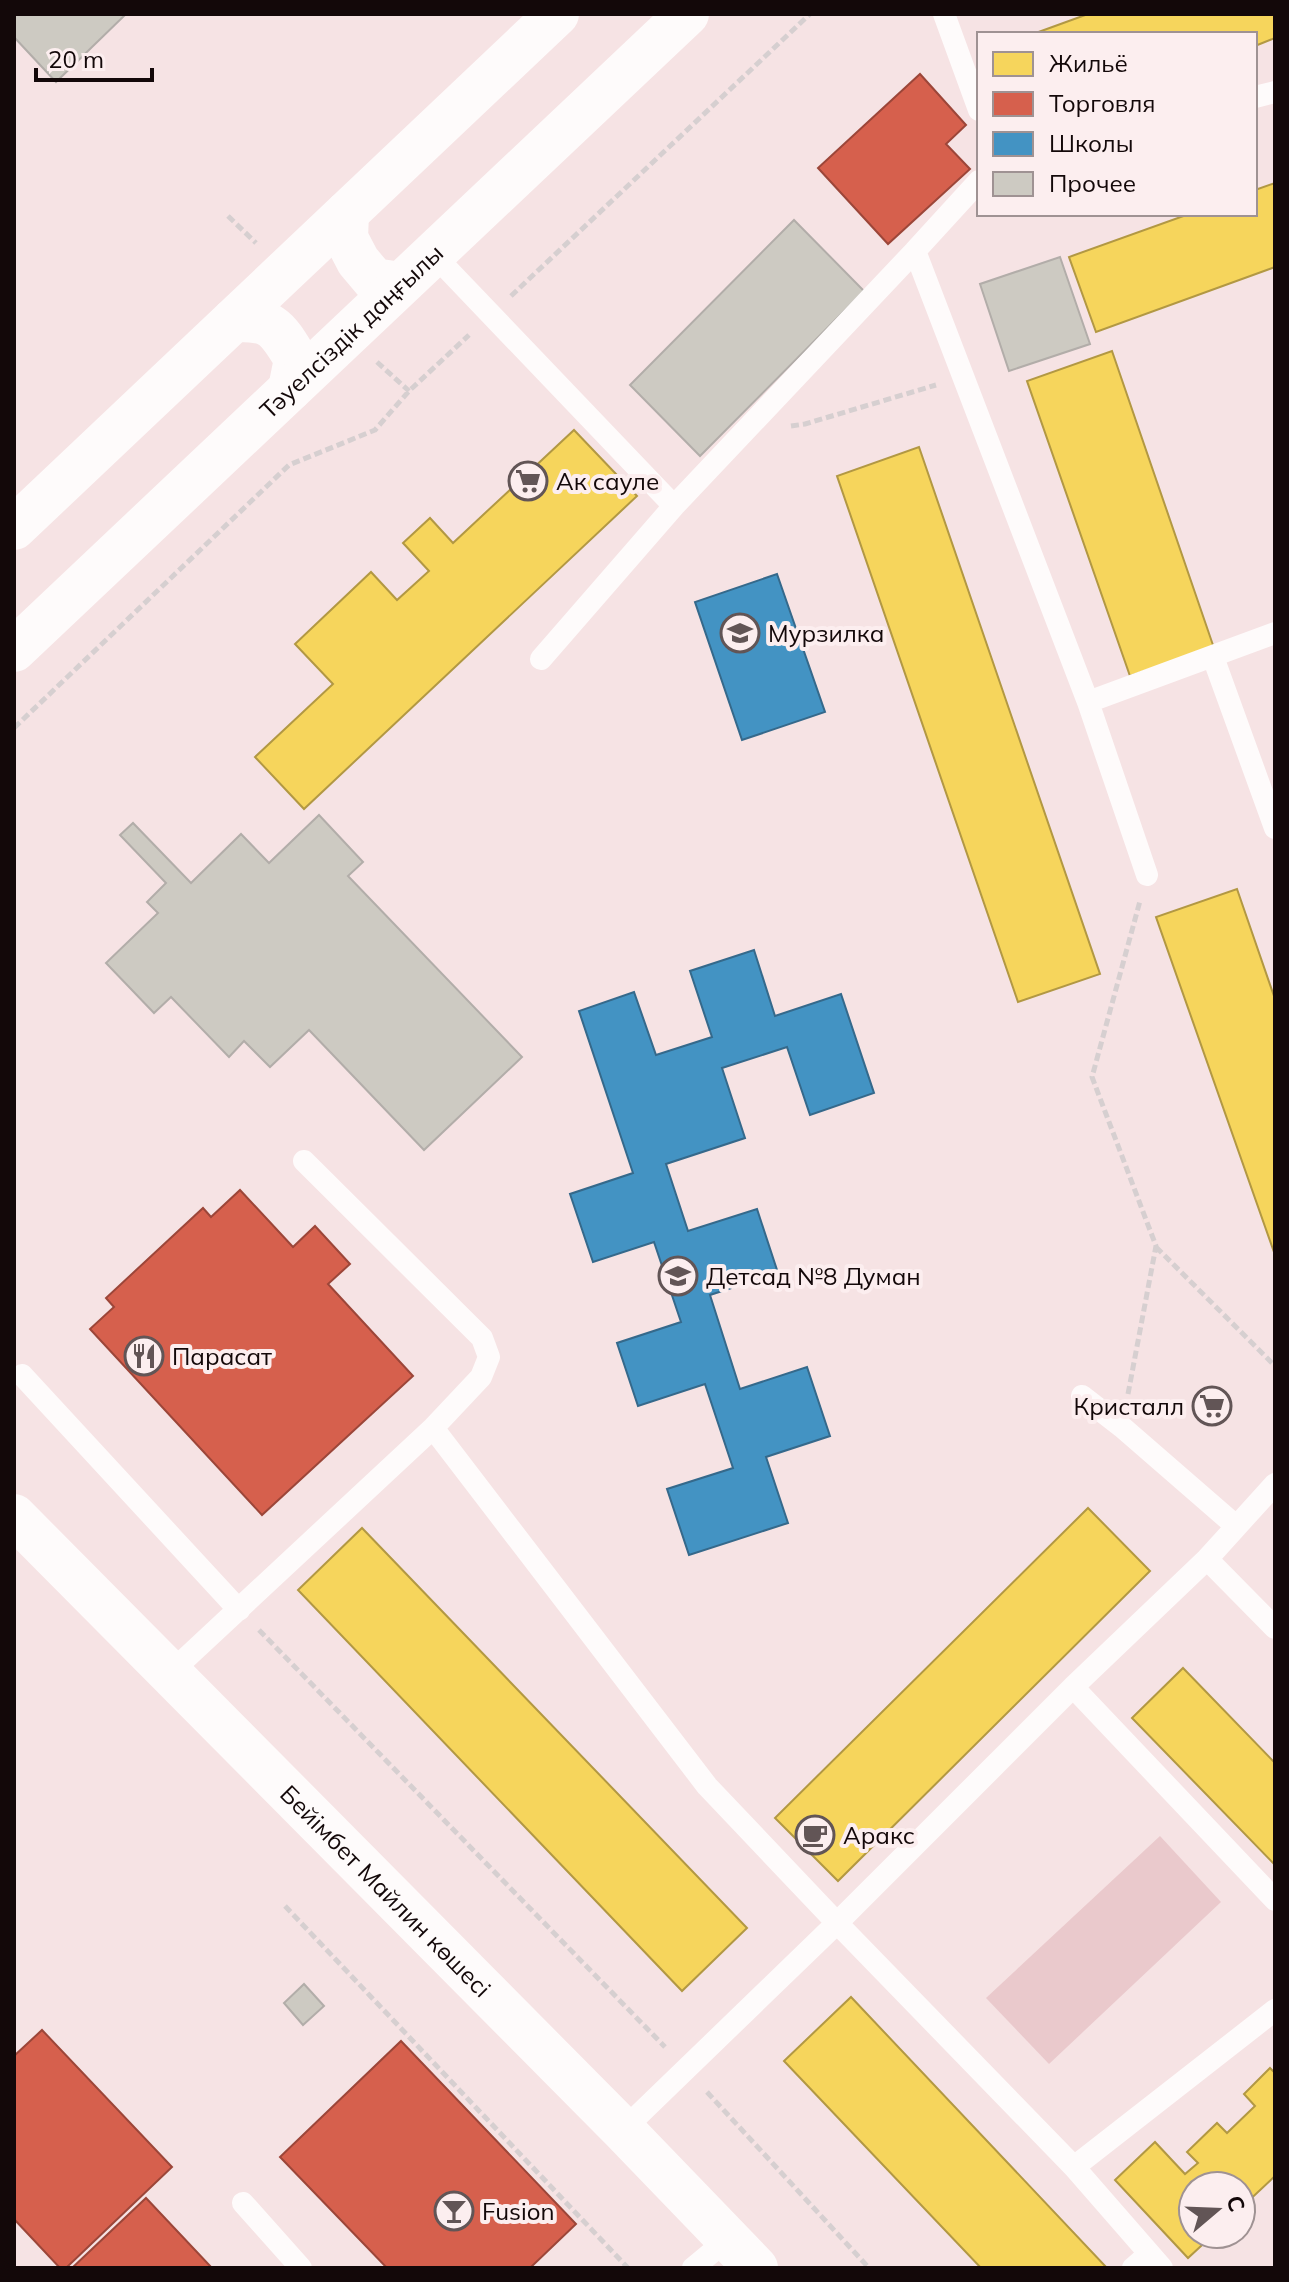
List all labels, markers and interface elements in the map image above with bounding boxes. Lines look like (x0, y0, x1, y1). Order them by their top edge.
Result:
scale bar (36, 32, 152, 82)
legend (977, 32, 1257, 216)
text: 20 m (48, 44, 104, 74)
text: Жильё (1049, 48, 1128, 78)
text: Торговля (1049, 88, 1156, 118)
text: Школы (1049, 128, 1134, 158)
text: Прочее (1049, 168, 1136, 198)
street label: Тәуелсіздік даңғылы (253, 238, 449, 425)
supermarket icon: Ак сауле (507, 460, 549, 502)
place label: Ак сауле (556, 466, 659, 496)
school or university icon: Мурзилка (719, 612, 761, 654)
place label: Мурзилка (768, 618, 884, 648)
school or university icon: Детсад №8 Думан (657, 1255, 699, 1297)
place label: Детсад №8 Думан (706, 1261, 921, 1291)
restaurant icon: Парасат (123, 1335, 165, 1377)
place label: Парасат (172, 1341, 272, 1371)
supermarket icon: Кристалл (1191, 1385, 1233, 1427)
place label: Кристалл (1073, 1391, 1184, 1421)
street label: Бейімбет Майлин көшесі (274, 1779, 497, 2003)
cafe icon: Аракс (794, 1814, 836, 1856)
place label: Аракс (843, 1820, 915, 1850)
north arrow (1177, 2170, 1257, 2250)
bar icon: Fusion (433, 2190, 475, 2232)
text: С (1220, 2192, 1252, 2215)
place label: Fusion (482, 2196, 554, 2226)

